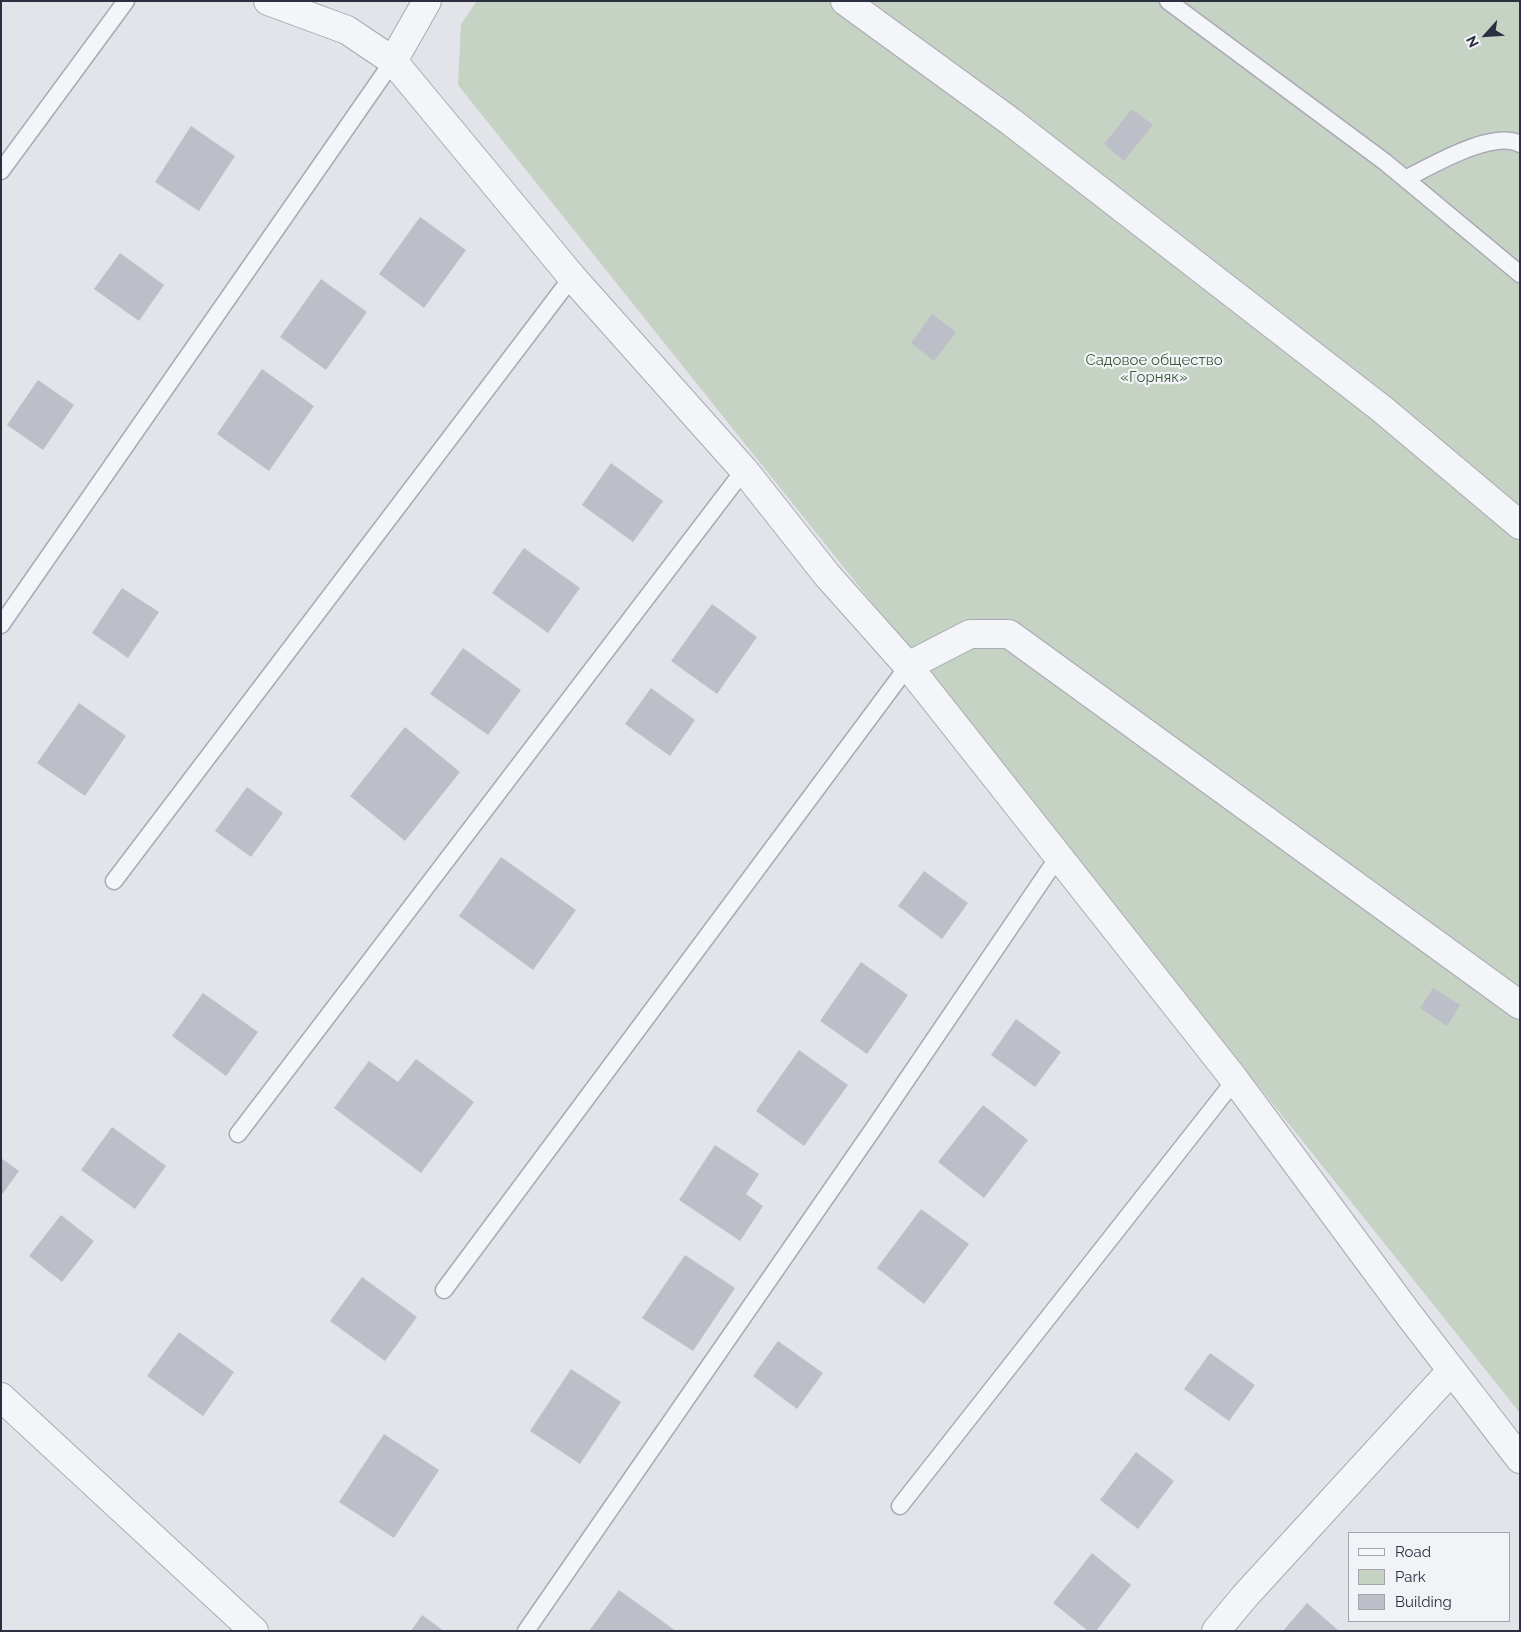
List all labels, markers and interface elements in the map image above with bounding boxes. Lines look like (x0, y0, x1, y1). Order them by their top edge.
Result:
north arrow (1461, 10, 1511, 60)
text: N (1463, 33, 1482, 50)
park label: Садовое общество «Горняк» (1085, 351, 1223, 386)
legend (1348, 1532, 1511, 1622)
text: Road (1395, 1543, 1431, 1561)
text: Park (1395, 1568, 1426, 1586)
text: Building (1395, 1593, 1452, 1611)

